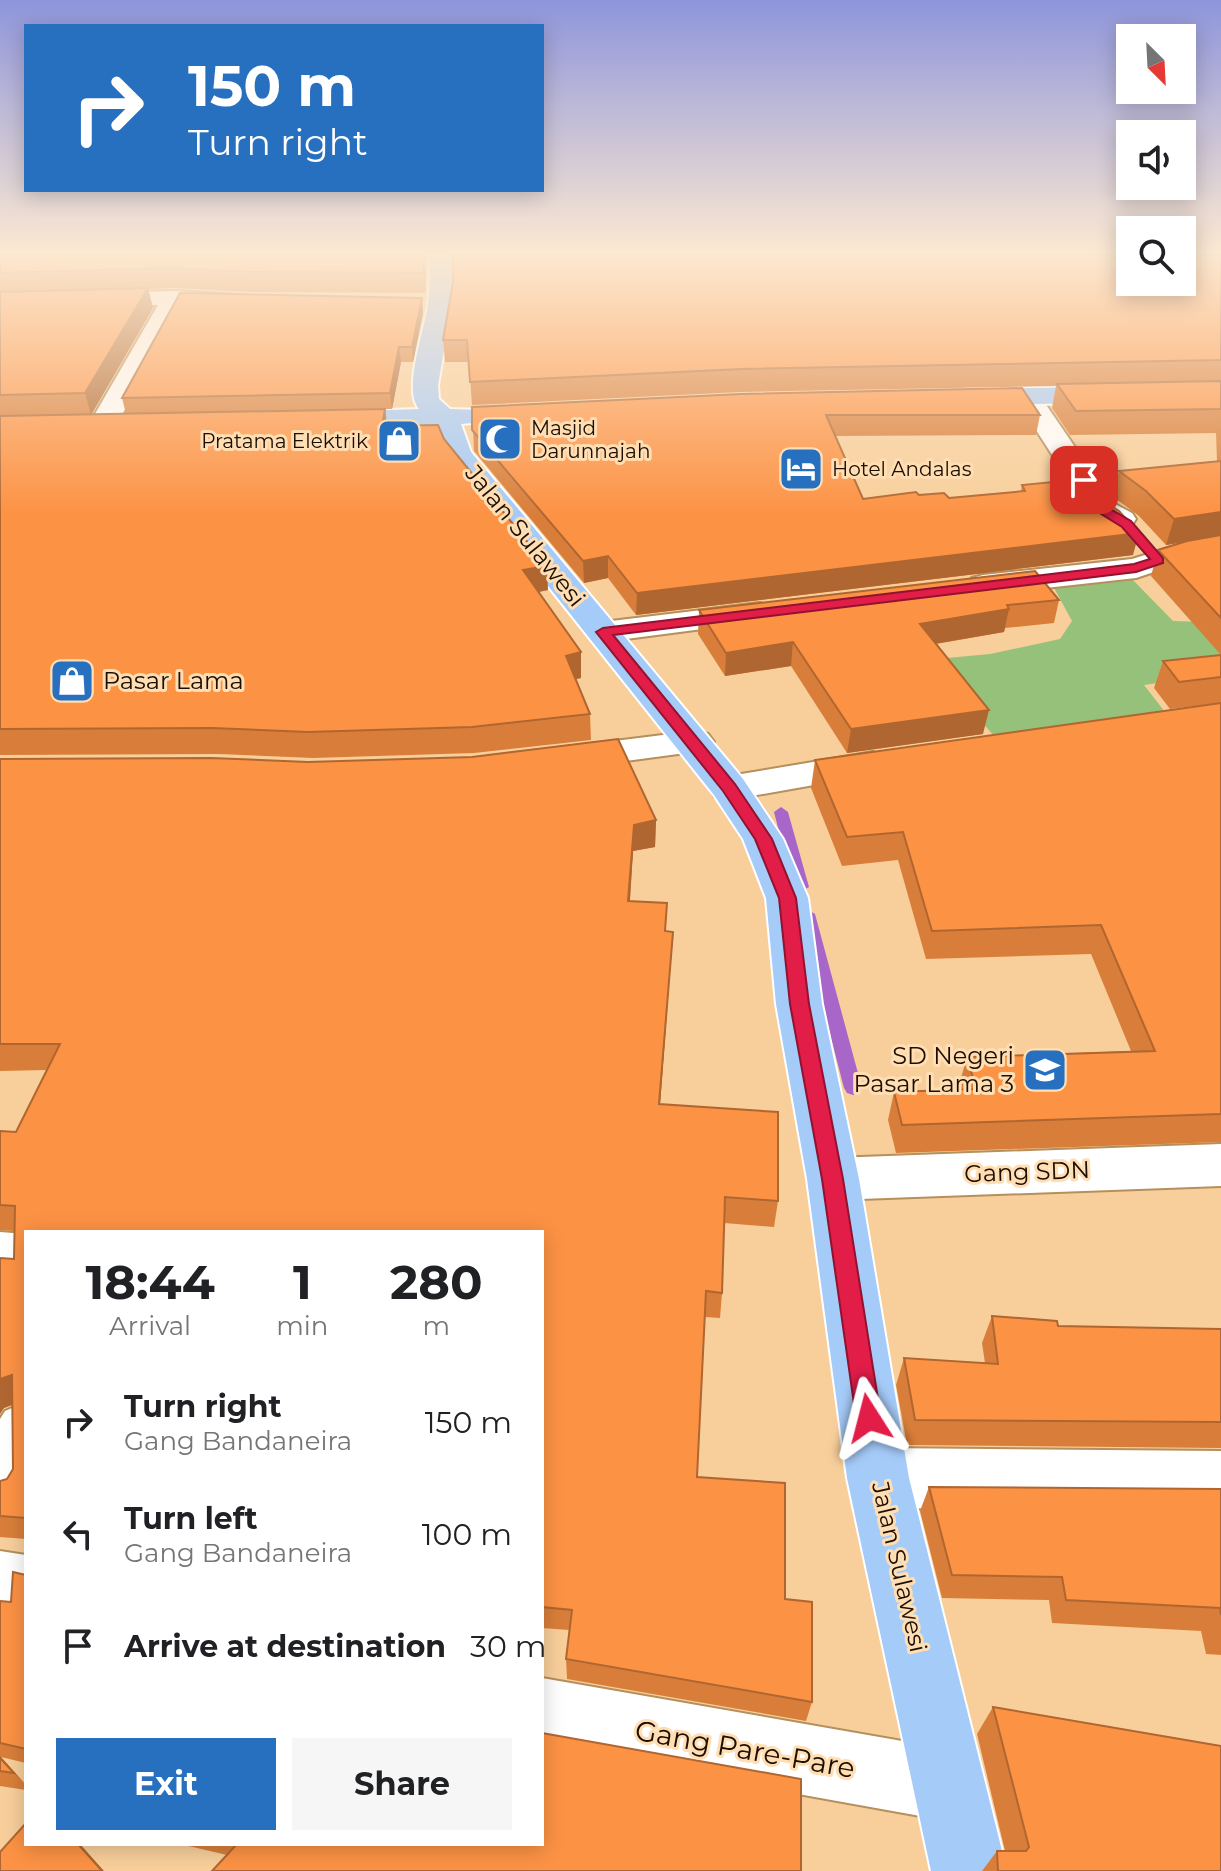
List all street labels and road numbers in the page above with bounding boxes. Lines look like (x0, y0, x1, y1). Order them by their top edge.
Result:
street label: Jalan Sulawesi (459, 458, 591, 612)
street label: Gang SDN (964, 1155, 1090, 1188)
street label: Jalan Sulawesi (866, 1478, 933, 1655)
street label: Gang Pare-Pare (632, 1713, 858, 1785)

